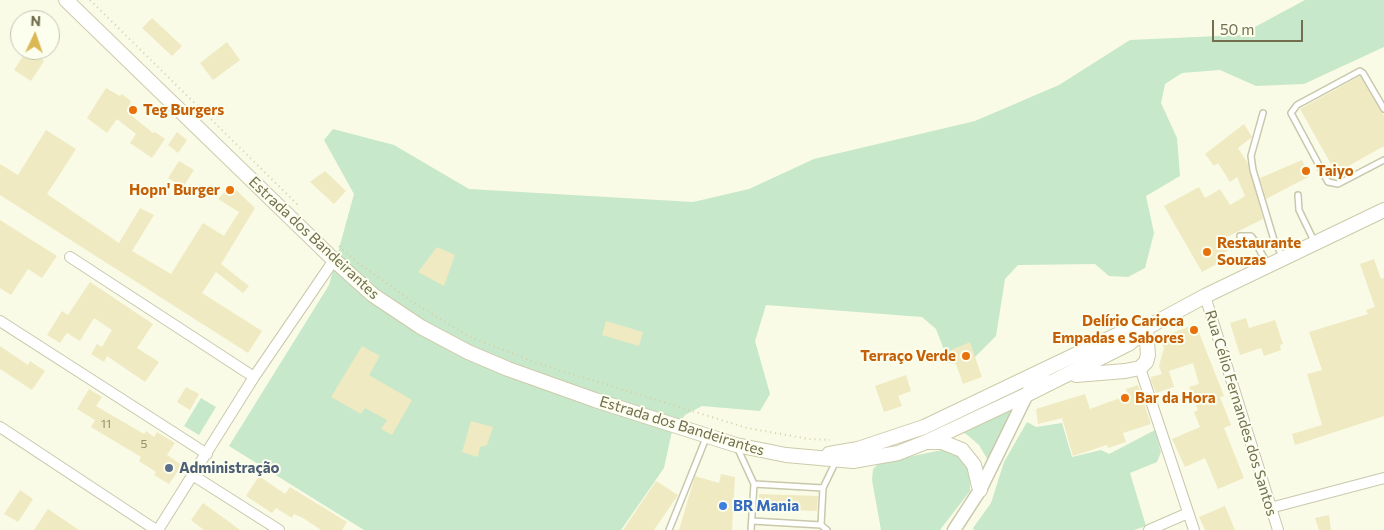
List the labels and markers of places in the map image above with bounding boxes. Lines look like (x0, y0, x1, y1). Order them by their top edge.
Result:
place label: Teg Burgers (143, 101, 224, 119)
marker: Teg Burgers (127, 104, 139, 116)
place label: Taiyo (1316, 162, 1354, 180)
marker: Taiyo (1300, 165, 1312, 177)
place label: Hopn' Burger (129, 181, 220, 199)
marker: Hopn' Burger (224, 184, 236, 196)
place label: Restaurante Souzas (1217, 234, 1301, 269)
marker: Restaurante Souzas (1201, 246, 1213, 258)
place label: Delírio Carioca Empadas e Sabores (1052, 312, 1184, 347)
marker: Delírio Carioca Empadas e Sabores (1188, 324, 1200, 336)
place label: Terraço Verde (860, 347, 956, 365)
marker: Terraço Verde (960, 350, 972, 362)
place label: Bar da Hora (1135, 389, 1216, 407)
marker: Bar da Hora (1119, 392, 1131, 404)
place label: Administração (179, 459, 280, 477)
marker: Administração (163, 462, 175, 474)
place label: BR Mania (733, 497, 799, 515)
marker: BR Mania (717, 500, 729, 512)

